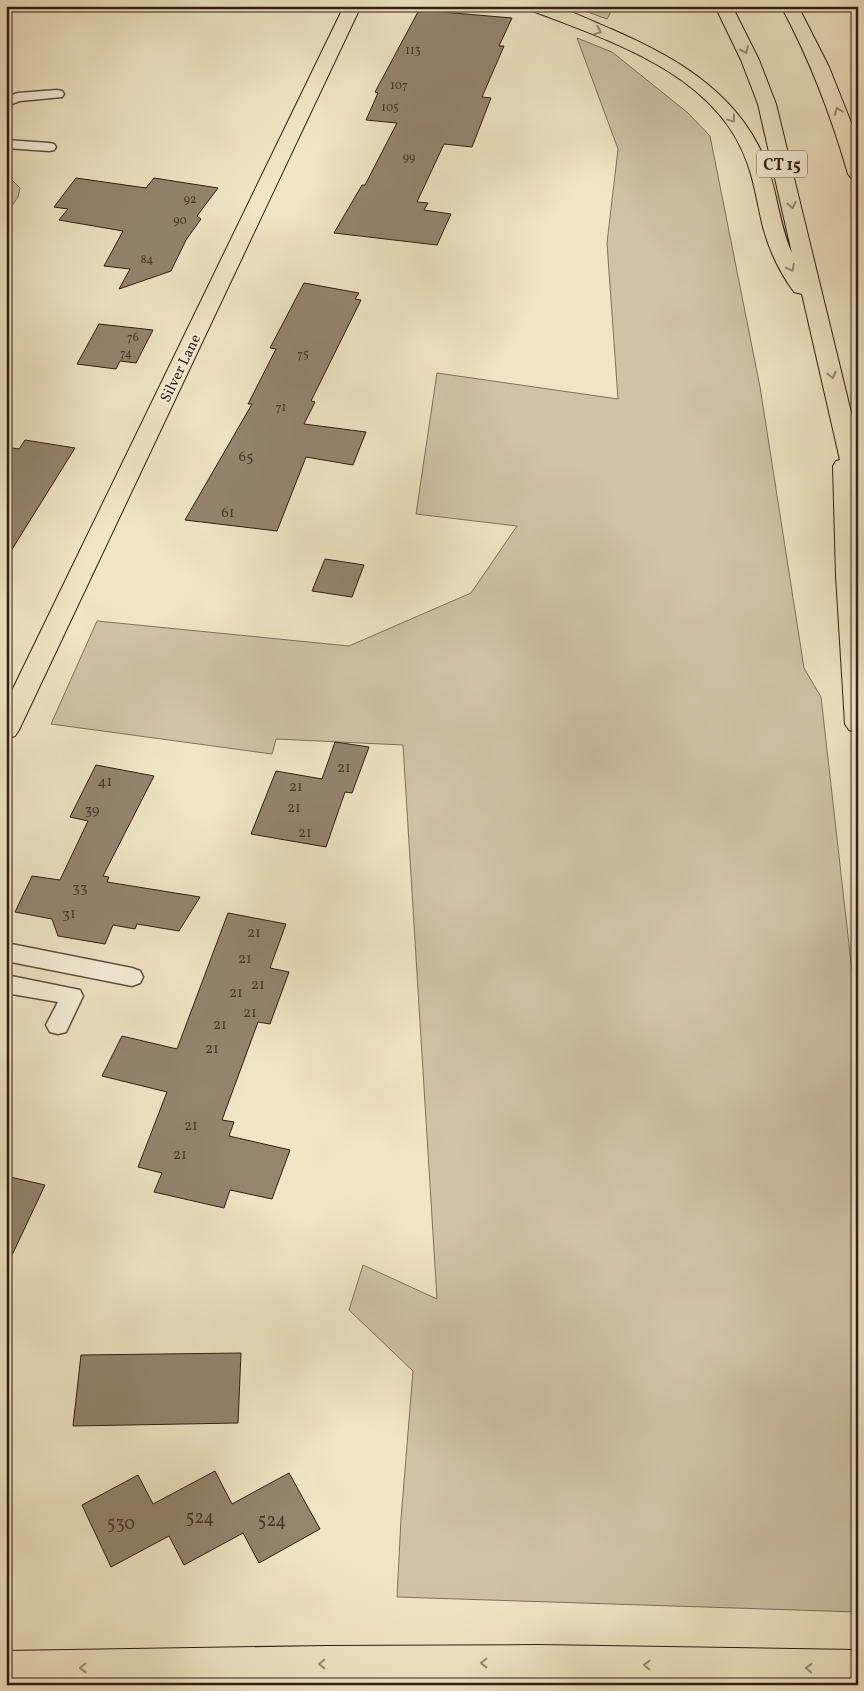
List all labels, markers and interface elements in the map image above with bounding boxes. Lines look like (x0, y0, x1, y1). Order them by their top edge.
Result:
one-way arrow (593, 24, 602, 35)
house number: 113 (405, 43, 421, 59)
one-way arrow (738, 45, 749, 54)
house number: 107 (390, 78, 408, 94)
house number: 105 (381, 100, 399, 116)
one-way arrow (834, 107, 844, 115)
one-way arrow (726, 113, 735, 123)
house number: 99 (403, 150, 415, 166)
road number: CT 15 (757, 150, 807, 178)
house number: 92 (184, 192, 196, 208)
one-way arrow (786, 200, 797, 209)
house number: 90 (173, 213, 187, 229)
house number: 84 (141, 252, 153, 268)
one-way arrow (785, 263, 795, 272)
house number: 76 (127, 330, 139, 346)
street label: Silver Lane (156, 331, 207, 406)
house number: 74 (120, 346, 132, 362)
house number: 75 (297, 347, 309, 363)
one-way arrow (826, 370, 836, 379)
house number: 71 (276, 400, 286, 416)
house number: 65 (239, 447, 253, 468)
house number: 61 (221, 503, 235, 524)
house number: 21 (337, 758, 351, 779)
house number: 41 (98, 772, 112, 793)
house number: 21 (289, 777, 303, 798)
house number: 21 (287, 798, 301, 819)
house number: 39 (84, 800, 100, 821)
house number: 21 (298, 823, 312, 844)
house number: 33 (72, 878, 88, 899)
house number: 31 (62, 904, 76, 925)
house number: 21 (247, 923, 261, 944)
house number: 21 (238, 949, 252, 970)
house number: 21 (251, 975, 265, 996)
house number: 21 (229, 983, 243, 1004)
house number: 21 (243, 1003, 257, 1024)
house number: 21 (213, 1015, 227, 1036)
house number: 21 (205, 1039, 219, 1060)
house number: 21 (184, 1116, 198, 1137)
house number: 21 (173, 1145, 187, 1166)
house number: 524 (186, 1506, 214, 1531)
house number: 524 (258, 1509, 286, 1534)
house number: 530 (107, 1512, 135, 1537)
one-way arrow (480, 1658, 488, 1668)
one-way arrow (317, 1659, 325, 1669)
one-way arrow (642, 1660, 650, 1670)
one-way arrow (78, 1663, 86, 1673)
one-way arrow (805, 1663, 812, 1673)

